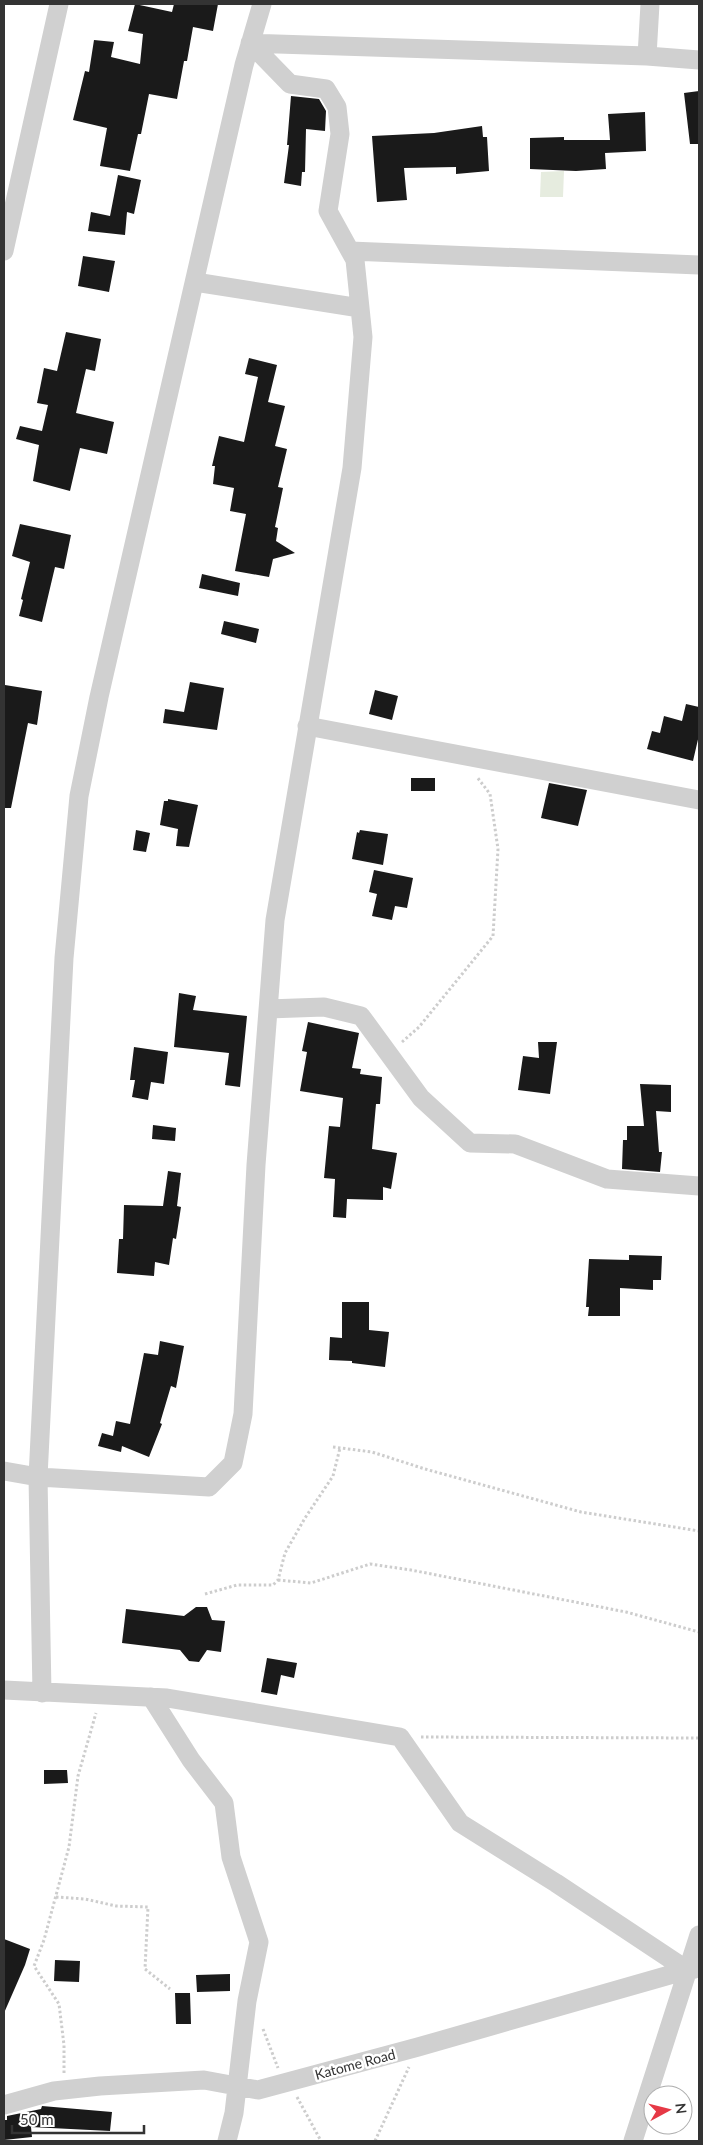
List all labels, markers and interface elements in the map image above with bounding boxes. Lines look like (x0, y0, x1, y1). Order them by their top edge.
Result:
street label: Katome Road (313, 2045, 397, 2083)
north arrow (643, 2085, 693, 2135)
scale bar (12, 2102, 145, 2134)
text: N (672, 2102, 690, 2115)
text: 50 m (20, 2110, 54, 2128)

